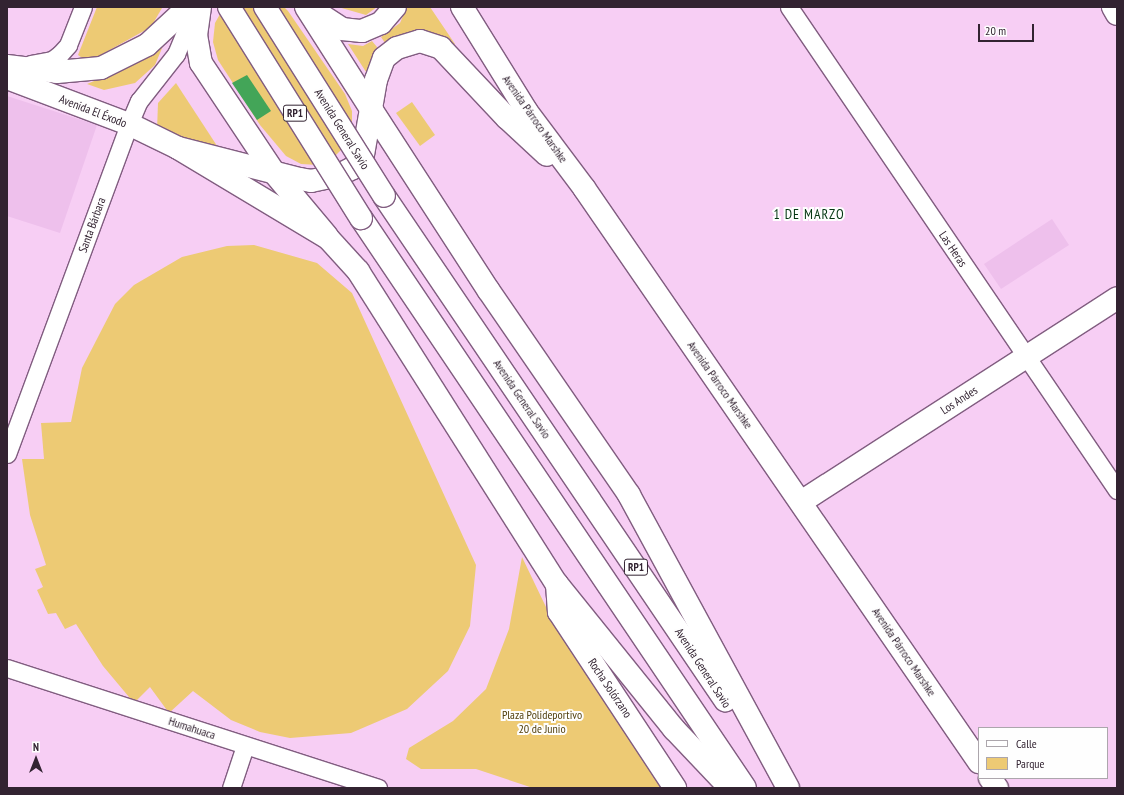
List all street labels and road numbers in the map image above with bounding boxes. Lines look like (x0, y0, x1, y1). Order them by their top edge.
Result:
street label: Avenida Párroco Marshke (499, 72, 571, 166)
street label: Avenida General Savio (311, 86, 373, 172)
street label: Avenida El Éxodo (57, 92, 129, 130)
road number: RP1 (282, 104, 308, 122)
street label: Santa Bárbara (75, 195, 109, 255)
street label: Las Heras (936, 228, 970, 270)
street label: Avenida Párroco Marshke (684, 338, 756, 432)
street label: Avenida General Savio (490, 357, 554, 441)
street label: Los Andes (938, 383, 980, 417)
road number: RP1 (623, 558, 649, 576)
street label: Avenida Párroco Marshke (869, 605, 939, 699)
street label: Avenida General Savio (672, 625, 734, 711)
street label: Rocha Solórzano (585, 656, 635, 720)
street label: Humahuaca (167, 714, 217, 742)

